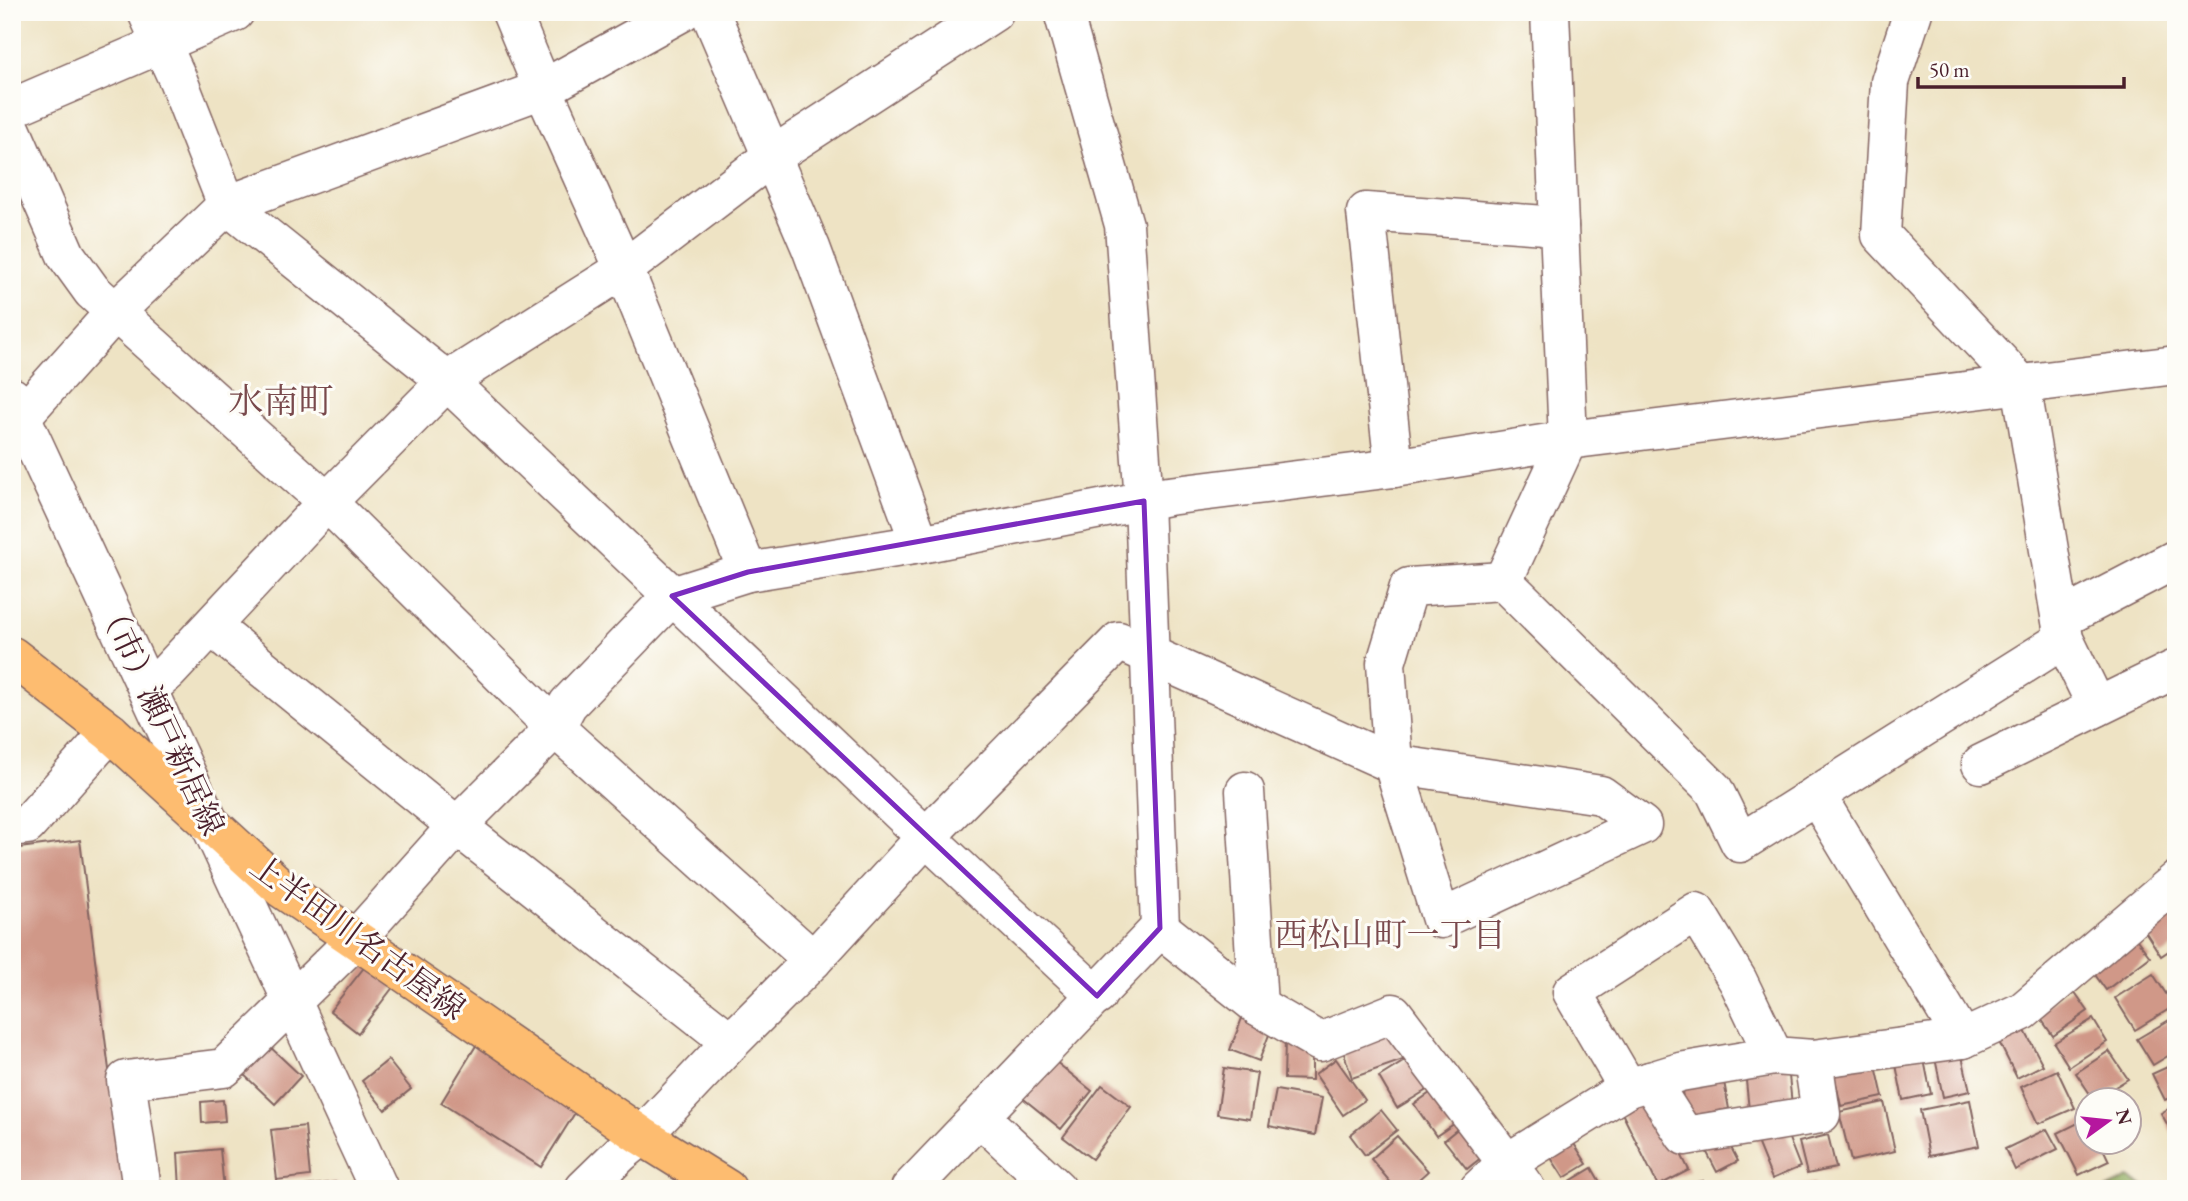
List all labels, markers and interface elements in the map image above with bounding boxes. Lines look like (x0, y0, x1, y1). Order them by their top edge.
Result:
scale bar (1918, 46, 2125, 90)
text: 50 m (1929, 56, 1970, 83)
district label: 水南町 (228, 378, 334, 423)
street label: （市）瀬戸新居線 (88, 592, 234, 842)
street label: 上半田川名古屋線 (242, 845, 474, 1029)
district label: 西松山町一丁目 (1275, 913, 1506, 956)
north arrow (2072, 1086, 2142, 1156)
text: N (2110, 1106, 2138, 1128)

